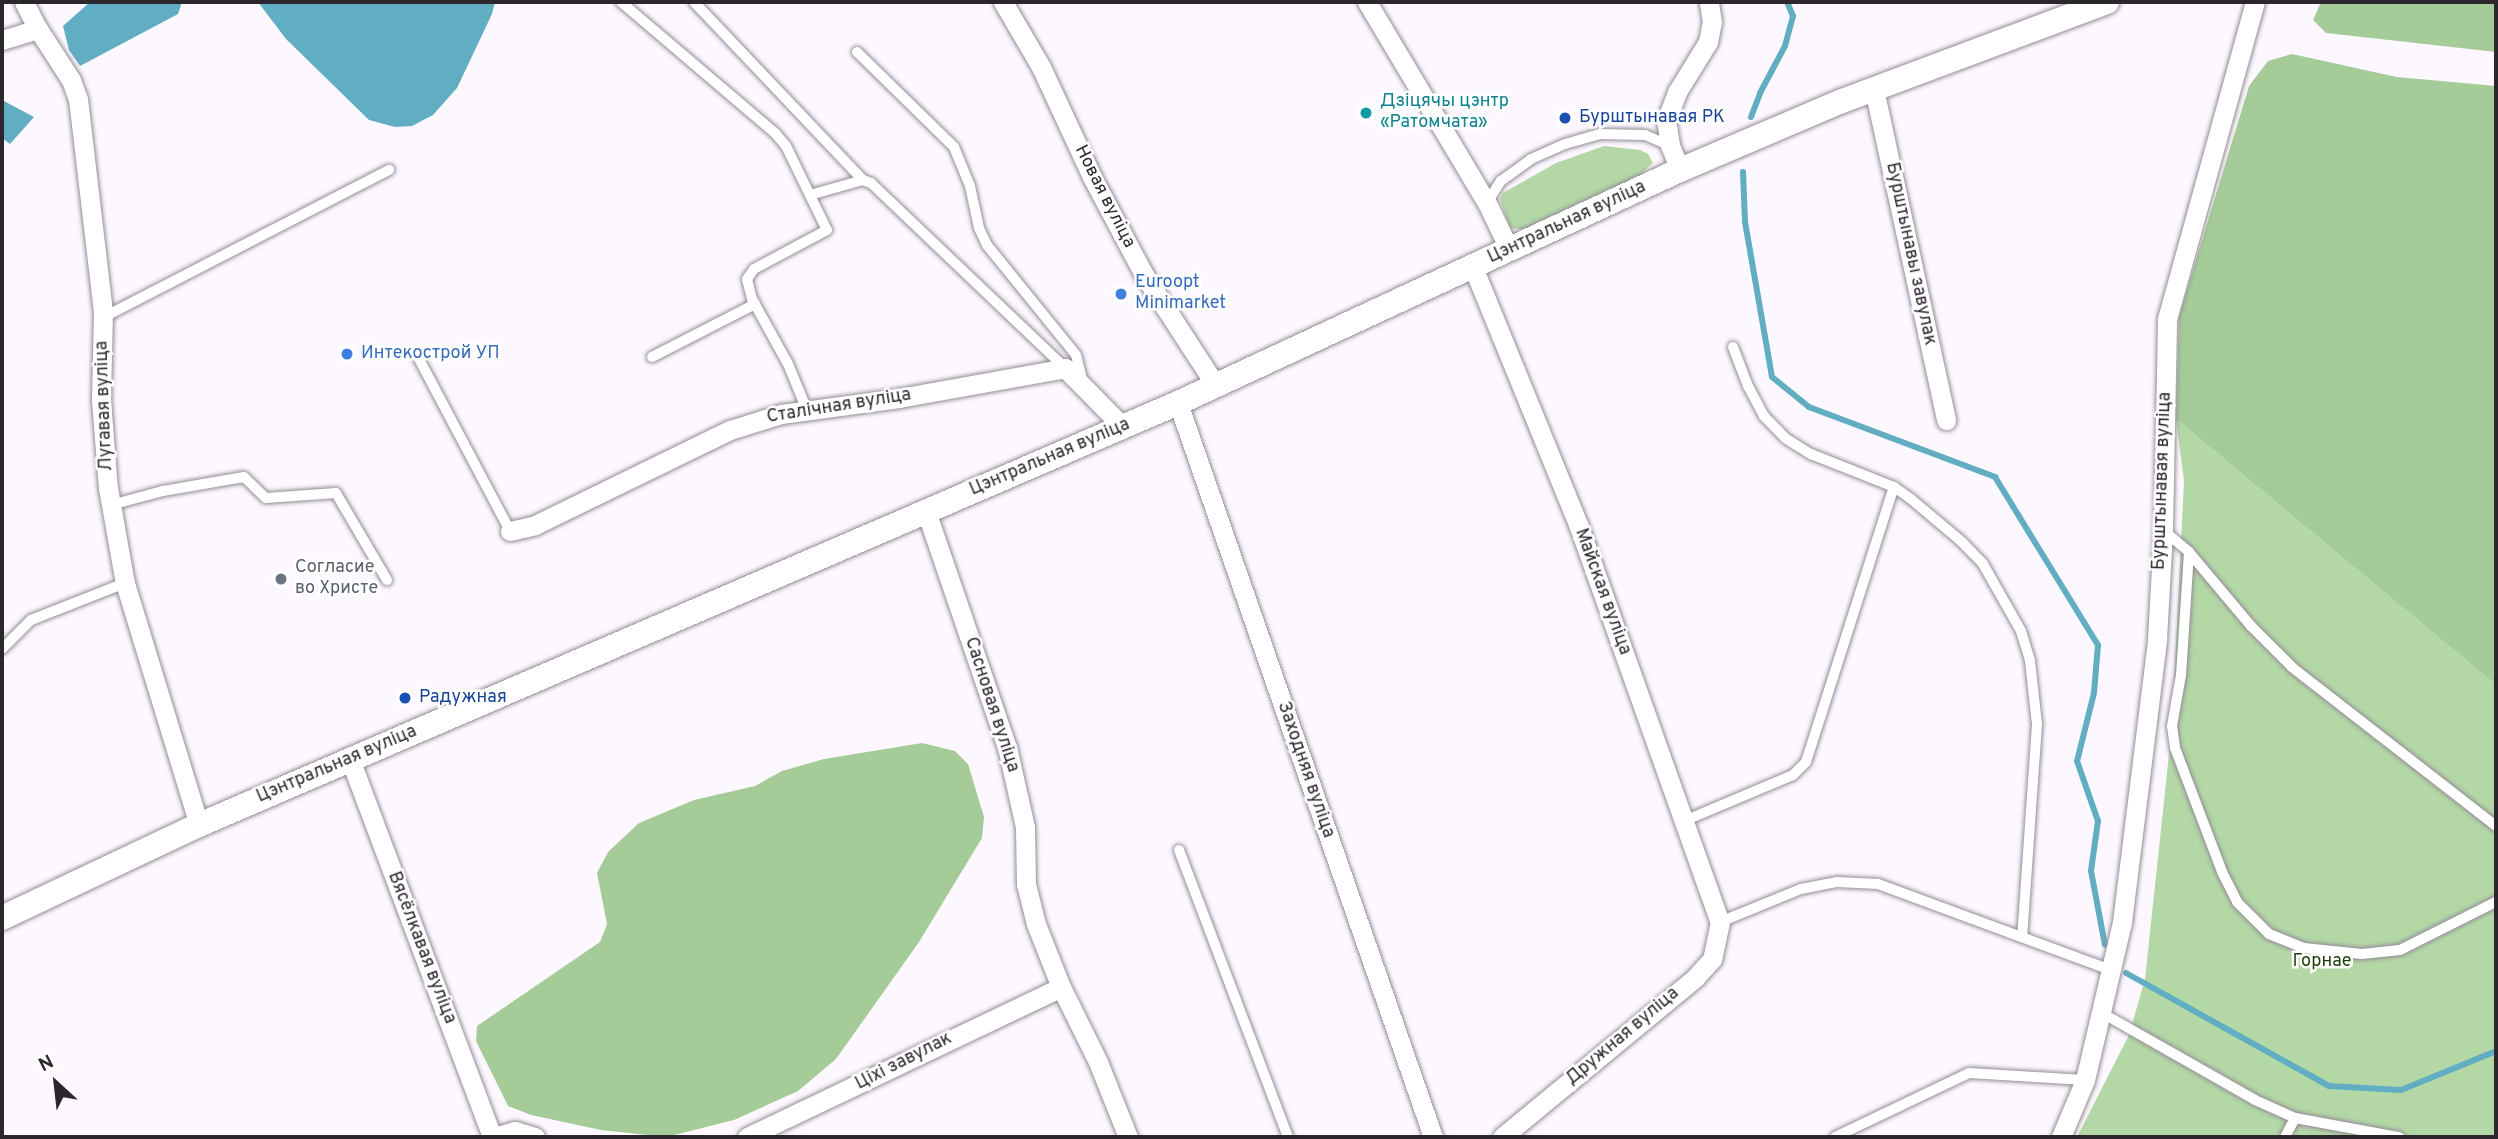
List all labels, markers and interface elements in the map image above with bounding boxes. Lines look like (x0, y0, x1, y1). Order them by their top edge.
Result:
place label: Дзіцячы цэнтр «Ратомчата» (1380, 92, 1509, 134)
marker: Дзіцячы цэнтр «Ратомчата» (1358, 105, 1374, 121)
place label: Бурштынавая РК (1579, 107, 1725, 129)
marker: Бурштынавая РК (1557, 110, 1573, 126)
street label: Новая вуліца (1069, 142, 1139, 252)
street label: Бурштынавы завулак (1880, 161, 1940, 347)
street label: Цэнтральная вуліца (1484, 177, 1650, 269)
place label: Euroopt Minimarket (1135, 273, 1226, 316)
marker: Euroopt Minimarket (1113, 286, 1129, 302)
street label: Лугавая вуліца (92, 340, 118, 472)
place label: Интекострой УП (361, 343, 500, 365)
marker: Интекострой УП (339, 346, 355, 362)
street label: Сталічная вуліца (765, 385, 913, 429)
street label: Бурштынавая вуліца (2149, 392, 2177, 570)
street label: Цэнтральная вуліца (967, 414, 1133, 502)
street label: Майская вуліца (1569, 526, 1635, 658)
place label: Согласие во Христе (295, 558, 378, 600)
marker: Согласие во Христе (273, 571, 289, 587)
street label: Сасновая вуліца (959, 635, 1023, 775)
place label: Радужная (419, 687, 507, 709)
marker: Радужная (397, 690, 413, 706)
street label: Заходняя вуліца (1272, 699, 1338, 841)
street label: Цэнтральная вуліца (254, 721, 420, 809)
street label: Вясёлкавая вуліца (382, 869, 460, 1027)
park label: Горнае (2292, 951, 2352, 973)
street label: Дружная вуліца (1562, 983, 1684, 1091)
street label: Ціхі завулак (852, 1028, 956, 1096)
north arrow (21, 1048, 91, 1118)
text: N (35, 1050, 58, 1078)

